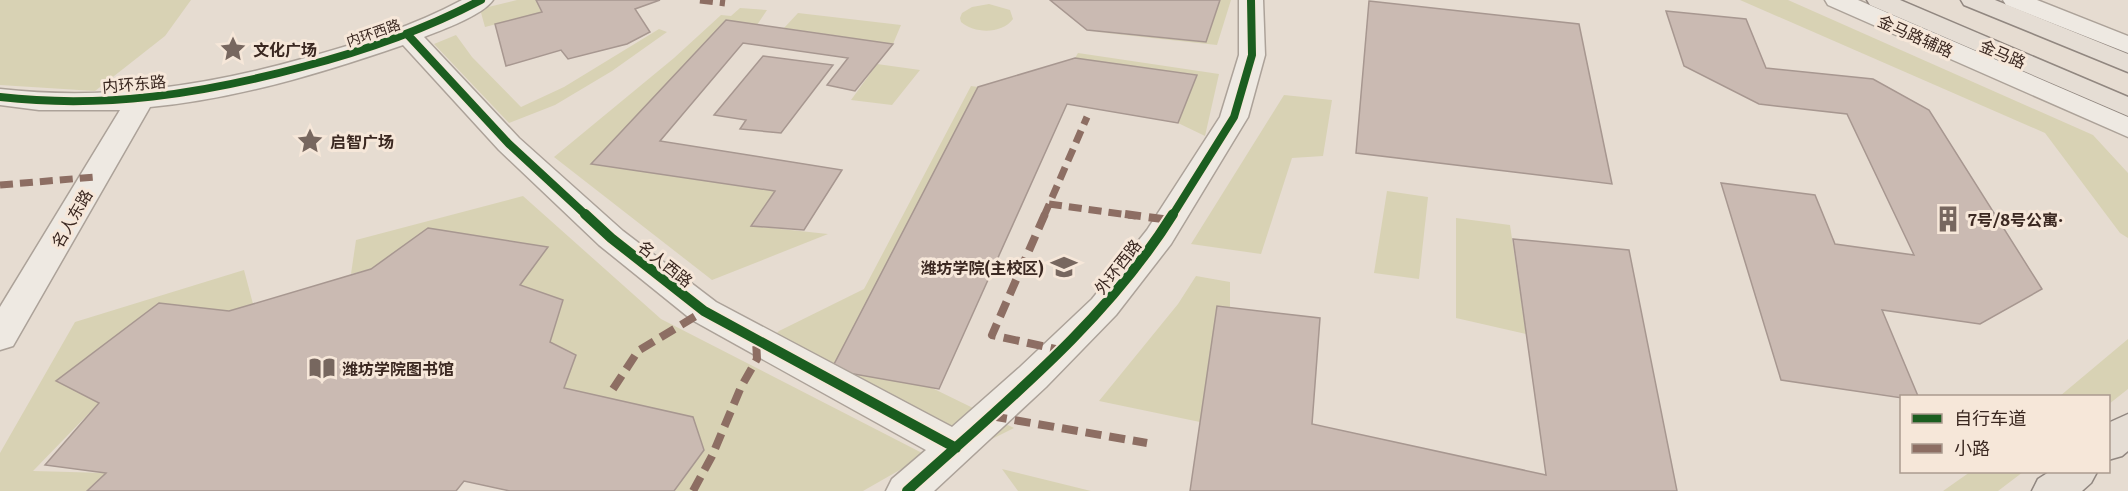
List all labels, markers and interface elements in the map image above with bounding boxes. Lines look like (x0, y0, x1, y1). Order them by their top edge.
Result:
street label: 金马路辅路 (1875, 8, 1957, 62)
street label: 内环西路 (343, 13, 403, 51)
street label: 金马路 (1976, 33, 2030, 73)
place icon: 文化广场 (218, 34, 248, 64)
place label: 文化广场 (253, 37, 317, 61)
street label: 内环东路 (101, 68, 167, 98)
place icon: 启智广场 (295, 126, 325, 156)
place label: 启智广场 (330, 129, 394, 153)
street label: 名人东路 (45, 184, 97, 252)
building icon: 7号/8号公寓· (1933, 204, 1963, 234)
place label: 7号/8号公寓· (1968, 207, 2063, 231)
street label: 外环西路 (1088, 233, 1146, 299)
street label: 名人西路 (633, 234, 699, 292)
school or university icon: 潍坊学院(主校区) (1049, 252, 1079, 282)
place label: 潍坊学院(主校区) (921, 255, 1044, 279)
library icon: 潍坊学院图书馆 (307, 353, 337, 383)
place label: 潍坊学院图书馆 (342, 356, 454, 380)
legend (1900, 395, 2110, 473)
text: 自行车道 (1954, 404, 2026, 431)
text: 小路 (1954, 434, 1990, 461)

